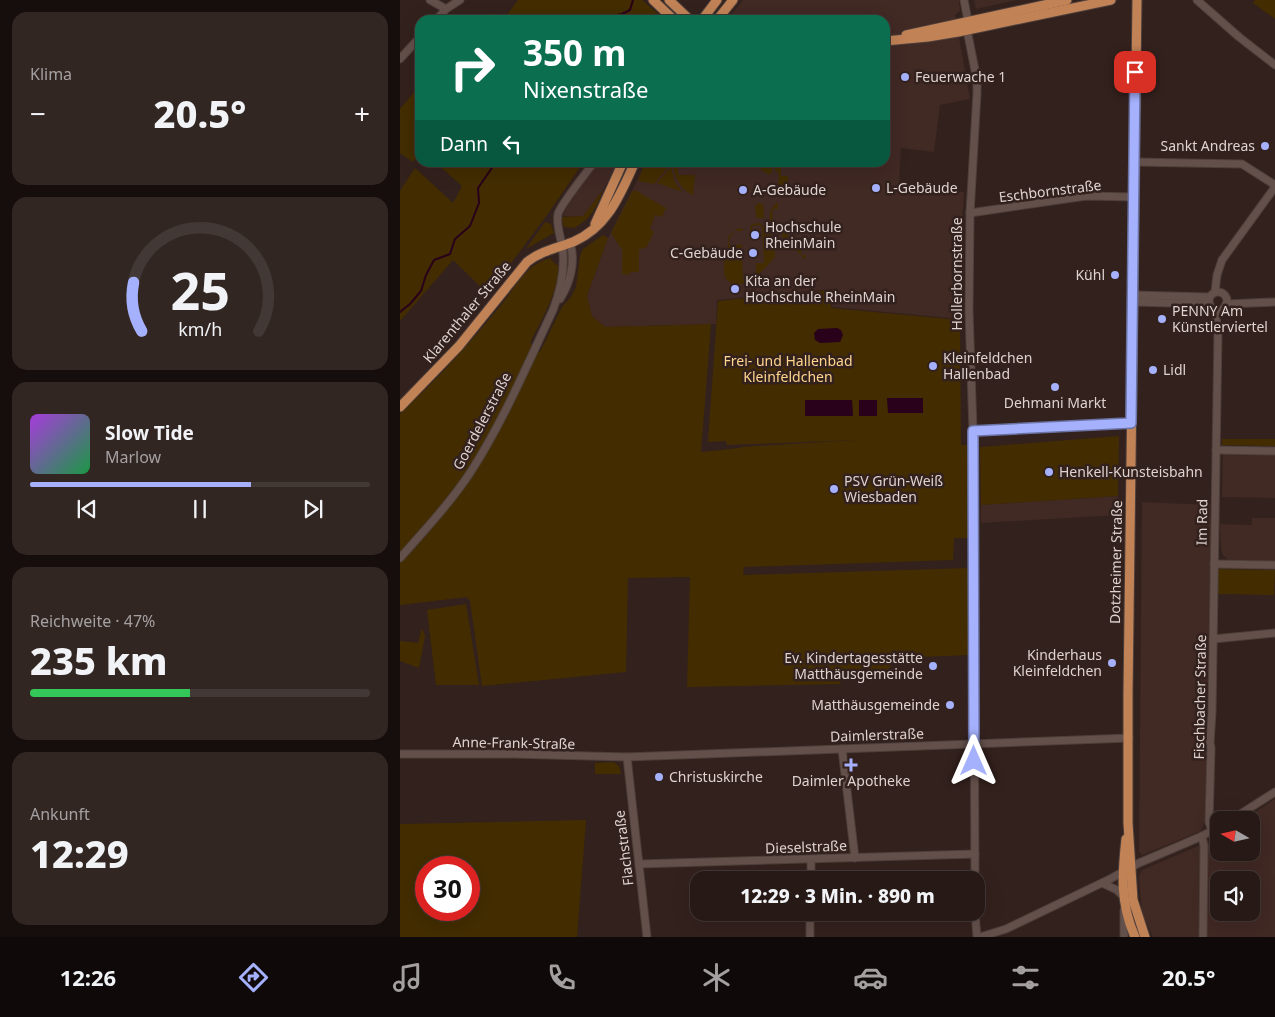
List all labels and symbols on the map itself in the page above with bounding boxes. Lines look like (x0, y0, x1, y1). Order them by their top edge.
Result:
pin (1114, 51, 1156, 93)
place label: Feuerwache 1 (915, 67, 1006, 86)
marker: Feuerwache 1 (899, 71, 911, 83)
place label: Sankt Andreas (1160, 136, 1255, 155)
marker: Sankt Andreas (1259, 140, 1271, 152)
street label: Eschbornstraße (998, 175, 1102, 206)
place label: L-Gebäude (886, 178, 958, 197)
place label: A-Gebäude (753, 180, 826, 199)
marker: L-Gebäude (870, 182, 882, 194)
marker: A-Gebäude (737, 184, 749, 196)
place label: Hochschule RheinMain (765, 217, 842, 252)
street label: Hollerbornstraße (947, 217, 966, 331)
marker: Hochschule RheinMain (749, 229, 761, 241)
place label: C-Gebäude (670, 243, 743, 262)
marker: C-Gebäude (747, 247, 759, 259)
street label: Klarenthaler Straße (418, 257, 515, 367)
place label: Kühl (1075, 265, 1105, 284)
marker: Kühl (1109, 269, 1121, 281)
place label: Kita an der Hochschule RheinMain (745, 271, 895, 306)
marker: Kita an der Hochschule RheinMain (729, 283, 741, 295)
place label: PENNY Am Künstlerviertel (1172, 301, 1268, 336)
marker: PENNY Am Künstlerviertel (1156, 313, 1168, 325)
place label: Kleinfeldchen Hallenbad (943, 348, 1032, 383)
park label: Frei- und Hallenbad Kleinfeldchen (723, 351, 853, 386)
marker: Kleinfeldchen Hallenbad (927, 360, 939, 372)
place label: Lidl (1163, 360, 1186, 379)
marker: Lidl (1147, 364, 1159, 376)
street label: Goerdelerstraße (448, 369, 515, 473)
marker: Dehmani Markt (1049, 381, 1061, 393)
place label: Dehmani Markt (1004, 393, 1106, 412)
place label: Henkell-Kunsteisbahn (1059, 462, 1203, 481)
marker: Henkell-Kunsteisbahn (1043, 466, 1055, 478)
place label: PSV Grün-Weiß Wiesbaden (844, 471, 943, 506)
marker: PSV Grün-Weiß Wiesbaden (828, 483, 840, 495)
street label: Im Rad (1192, 499, 1211, 545)
street label: Dotzheimer Straße (1105, 500, 1126, 624)
street label: Fischbacher Straße (1189, 634, 1210, 760)
place label: Kinderhaus Kleinfeldchen (1013, 645, 1102, 680)
place label: Ev. Kindertagesstätte Matthäusgemeinde (784, 648, 923, 683)
marker: Kinderhaus Kleinfeldchen (1106, 657, 1118, 669)
marker: Ev. Kindertagesstätte Matthäusgemeinde (927, 660, 939, 672)
place label: Matthäusgemeinde (811, 695, 940, 714)
marker: Matthäusgemeinde (944, 699, 956, 711)
street label: Daimlerstraße (830, 723, 924, 746)
street label: Anne-Frank-Straße (452, 732, 576, 753)
position arrow (947, 734, 999, 786)
marker: Daimler Apotheke (845, 759, 857, 771)
place label: Christuskirche (669, 767, 763, 786)
marker: Christuskirche (653, 771, 665, 783)
place label: Daimler Apotheke (792, 771, 910, 790)
street label: Flachstraße (609, 809, 638, 887)
north arrow (1210, 811, 1260, 861)
street label: Dieselstraße (765, 836, 847, 857)
speed limit sign: 30 (415, 856, 480, 921)

